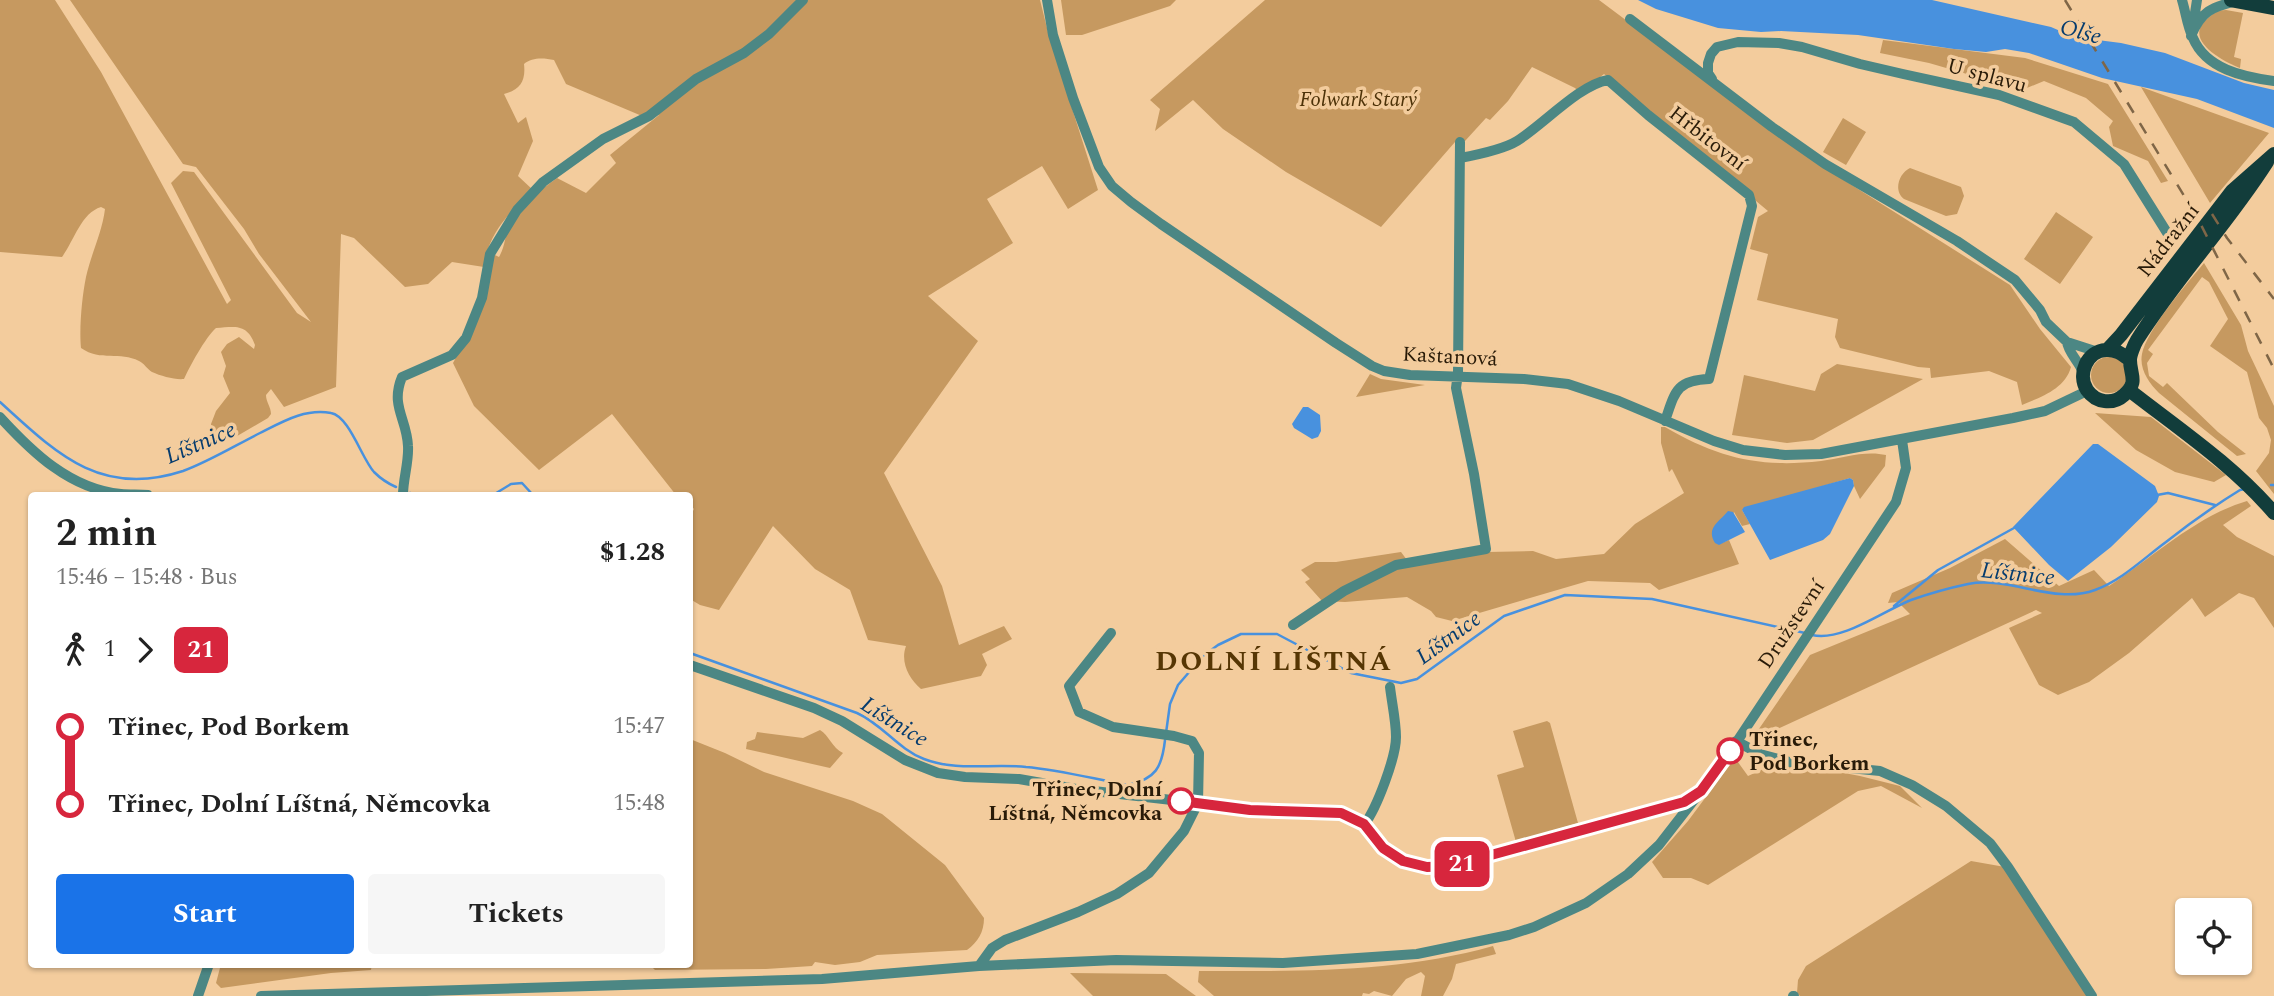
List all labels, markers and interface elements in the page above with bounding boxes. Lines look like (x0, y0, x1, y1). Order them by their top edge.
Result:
water label: Olše (2056, 10, 2105, 55)
street label: U splavu (1943, 50, 2030, 102)
park label: Folwark Starý (1299, 84, 1418, 116)
street label: Hřbitovní (1662, 98, 1754, 180)
street label: Nádražní (2130, 196, 2209, 284)
street label: Kaštanová (1401, 339, 1499, 376)
water label: Líštnice (160, 413, 242, 474)
text: 2 min (56, 505, 157, 563)
text: $1.28 (600, 532, 665, 572)
water label: Líštnice (1979, 553, 2057, 596)
text: 15:46 – 15:48 · Bus (56, 560, 238, 595)
street label: Družstevní (1750, 572, 1834, 676)
water label: Líštnice (1409, 602, 1489, 674)
icon: walk (56, 631, 94, 669)
icon: forward (126, 631, 164, 669)
text: 1 (104, 632, 116, 667)
text: 21 (188, 632, 214, 668)
district label: DOLNÍ LÍŠTNÁ (1155, 640, 1393, 683)
water label: Líštnice (853, 688, 935, 757)
text: Třinec, Pod Borkem (108, 707, 350, 747)
text: 15:47 (613, 709, 665, 744)
place label: Třinec, Pod Borkem (1749, 724, 1870, 780)
marker: Třinec, Pod Borkem (1717, 738, 1743, 764)
place label: Třinec, Dolní Líštná, Němcovka (988, 774, 1163, 830)
text: Třinec, Dolní Líštná, Němcovka (108, 784, 490, 824)
text: 15:48 (613, 786, 665, 821)
marker: Třinec, Dolní Líštná, Němcovka (1168, 788, 1194, 814)
line badge: 21 (1430, 841, 1494, 887)
text: 21 (1449, 846, 1475, 882)
button: Start (56, 874, 354, 954)
button: Tickets (368, 874, 665, 954)
map controls (2175, 898, 2252, 975)
button: locate (2175, 898, 2252, 975)

